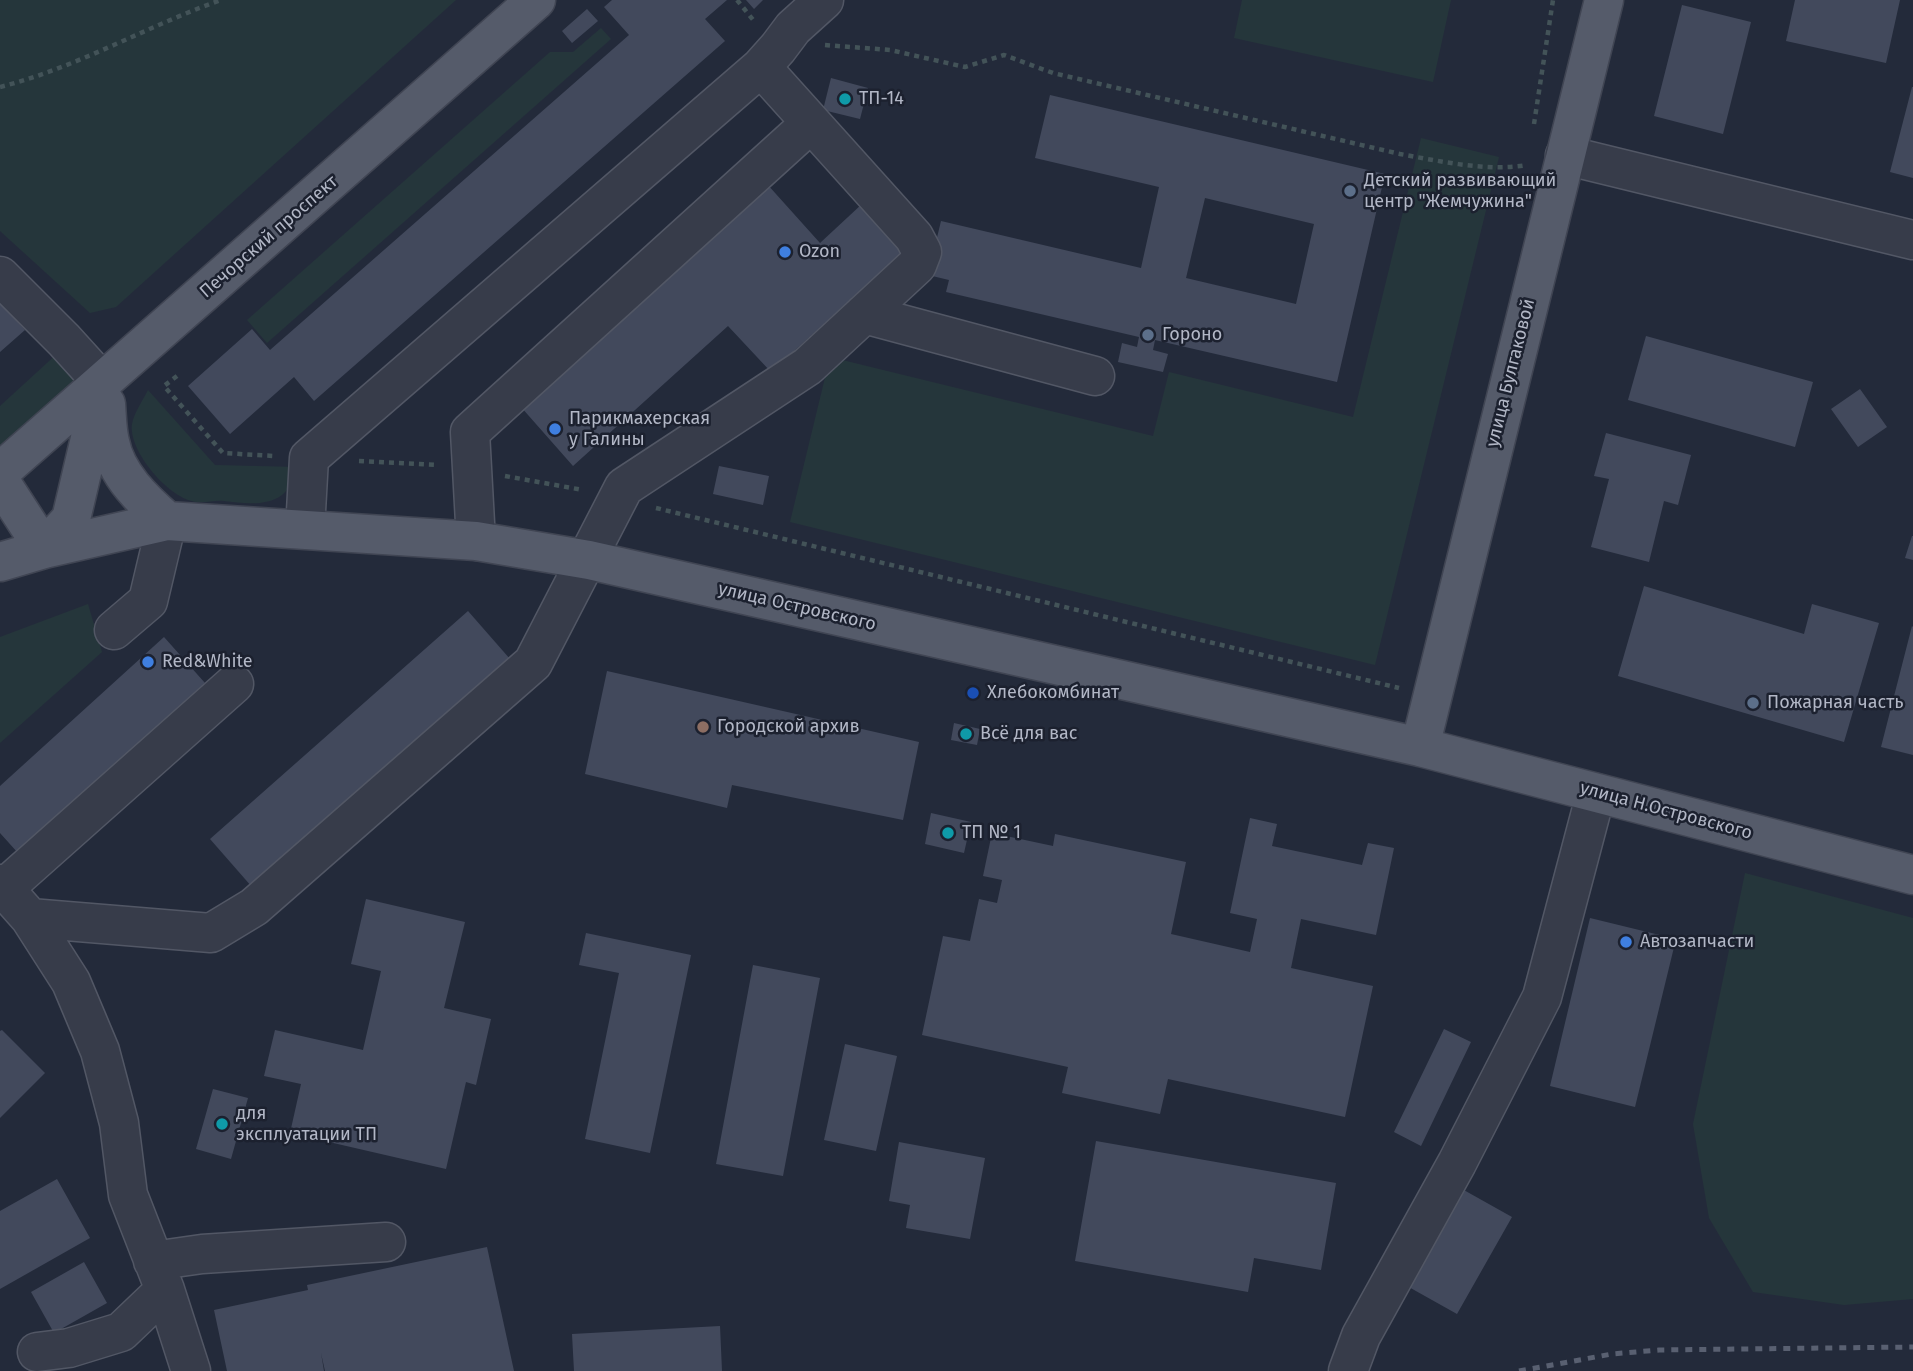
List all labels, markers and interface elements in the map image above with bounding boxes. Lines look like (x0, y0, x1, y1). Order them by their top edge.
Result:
place label: ТП-14 (859, 88, 904, 110)
marker: ТП-14 (837, 91, 853, 107)
place label: Детский развивающий центр "Жемчужина" (1364, 170, 1556, 212)
street label: Печорский проспект (196, 171, 342, 303)
marker: Детский развивающий центр "Жемчужина" (1342, 183, 1358, 199)
place label: Ozon (799, 241, 840, 263)
marker: Ozon (777, 244, 793, 260)
street label: улица Булгаковой (1482, 297, 1540, 449)
place label: Гороно (1162, 324, 1222, 346)
marker: Гороно (1140, 327, 1156, 343)
place label: Парикмахерская у Галины (569, 408, 710, 450)
marker: Парикмахерская у Галины (547, 421, 563, 437)
street label: улица Островского (716, 578, 878, 636)
place label: Red&White (162, 651, 253, 673)
marker: Red&White (140, 654, 156, 670)
place label: Хлебокомбинат (987, 682, 1119, 704)
marker: Хлебокомбинат (965, 685, 981, 701)
place label: Пожарная часть (1767, 692, 1904, 714)
marker: Пожарная часть (1745, 695, 1761, 711)
place label: Городской архив (717, 716, 860, 738)
marker: Городской архив (695, 719, 711, 735)
place label: Всё для вас (980, 723, 1077, 745)
marker: Всё для вас (958, 726, 974, 742)
street label: улица Н.Островского (1577, 778, 1755, 844)
place label: ТП № 1 (962, 822, 1021, 844)
marker: ТП № 1 (940, 825, 956, 841)
place label: Автозапчасти (1640, 931, 1754, 953)
marker: Автозапчасти (1618, 934, 1634, 950)
place label: для эксплуатации ТП (236, 1103, 377, 1146)
marker: для эксплуатации ТП (214, 1116, 230, 1132)

